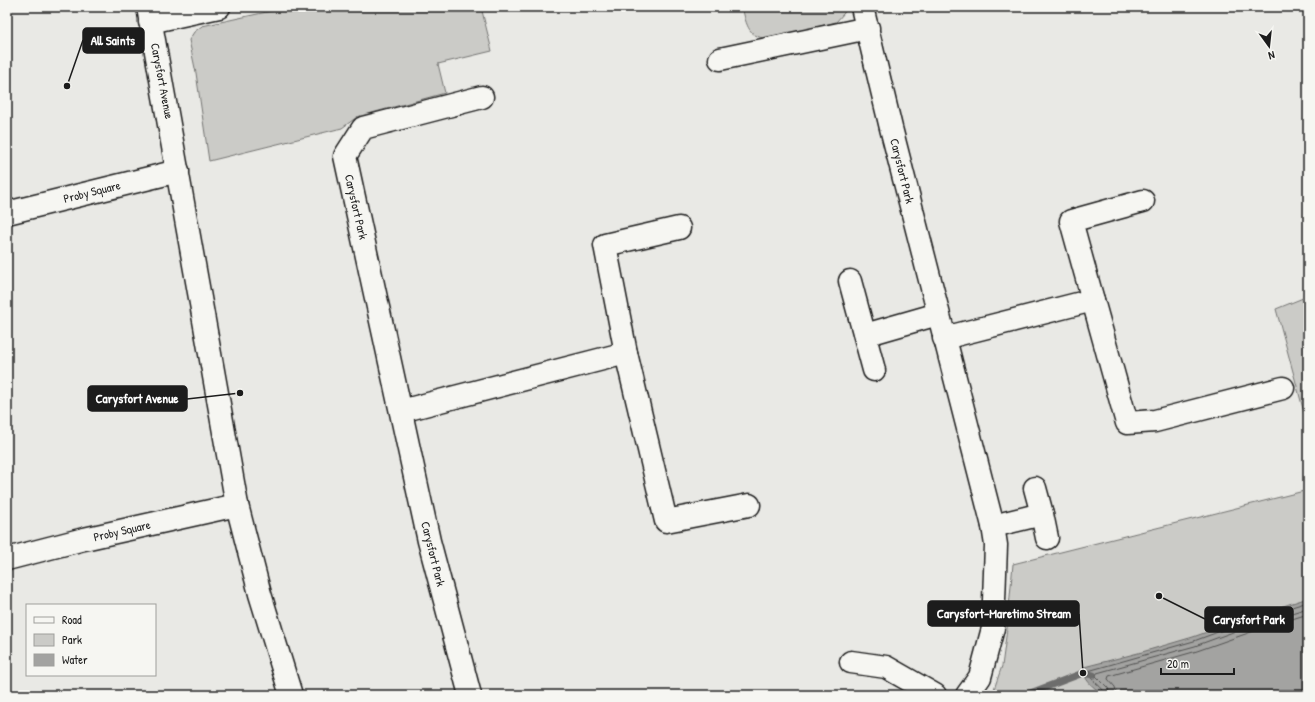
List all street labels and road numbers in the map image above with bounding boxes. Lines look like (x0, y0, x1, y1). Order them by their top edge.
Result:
street label: Carysfort Avenue (147, 42, 178, 120)
street label: Carysfort Park (886, 137, 919, 205)
street label: Carysfort Park (341, 173, 372, 241)
street label: Proby Square (62, 176, 122, 207)
street label: Proby Square (92, 516, 152, 545)
street label: Carysfort Park (417, 520, 450, 588)

